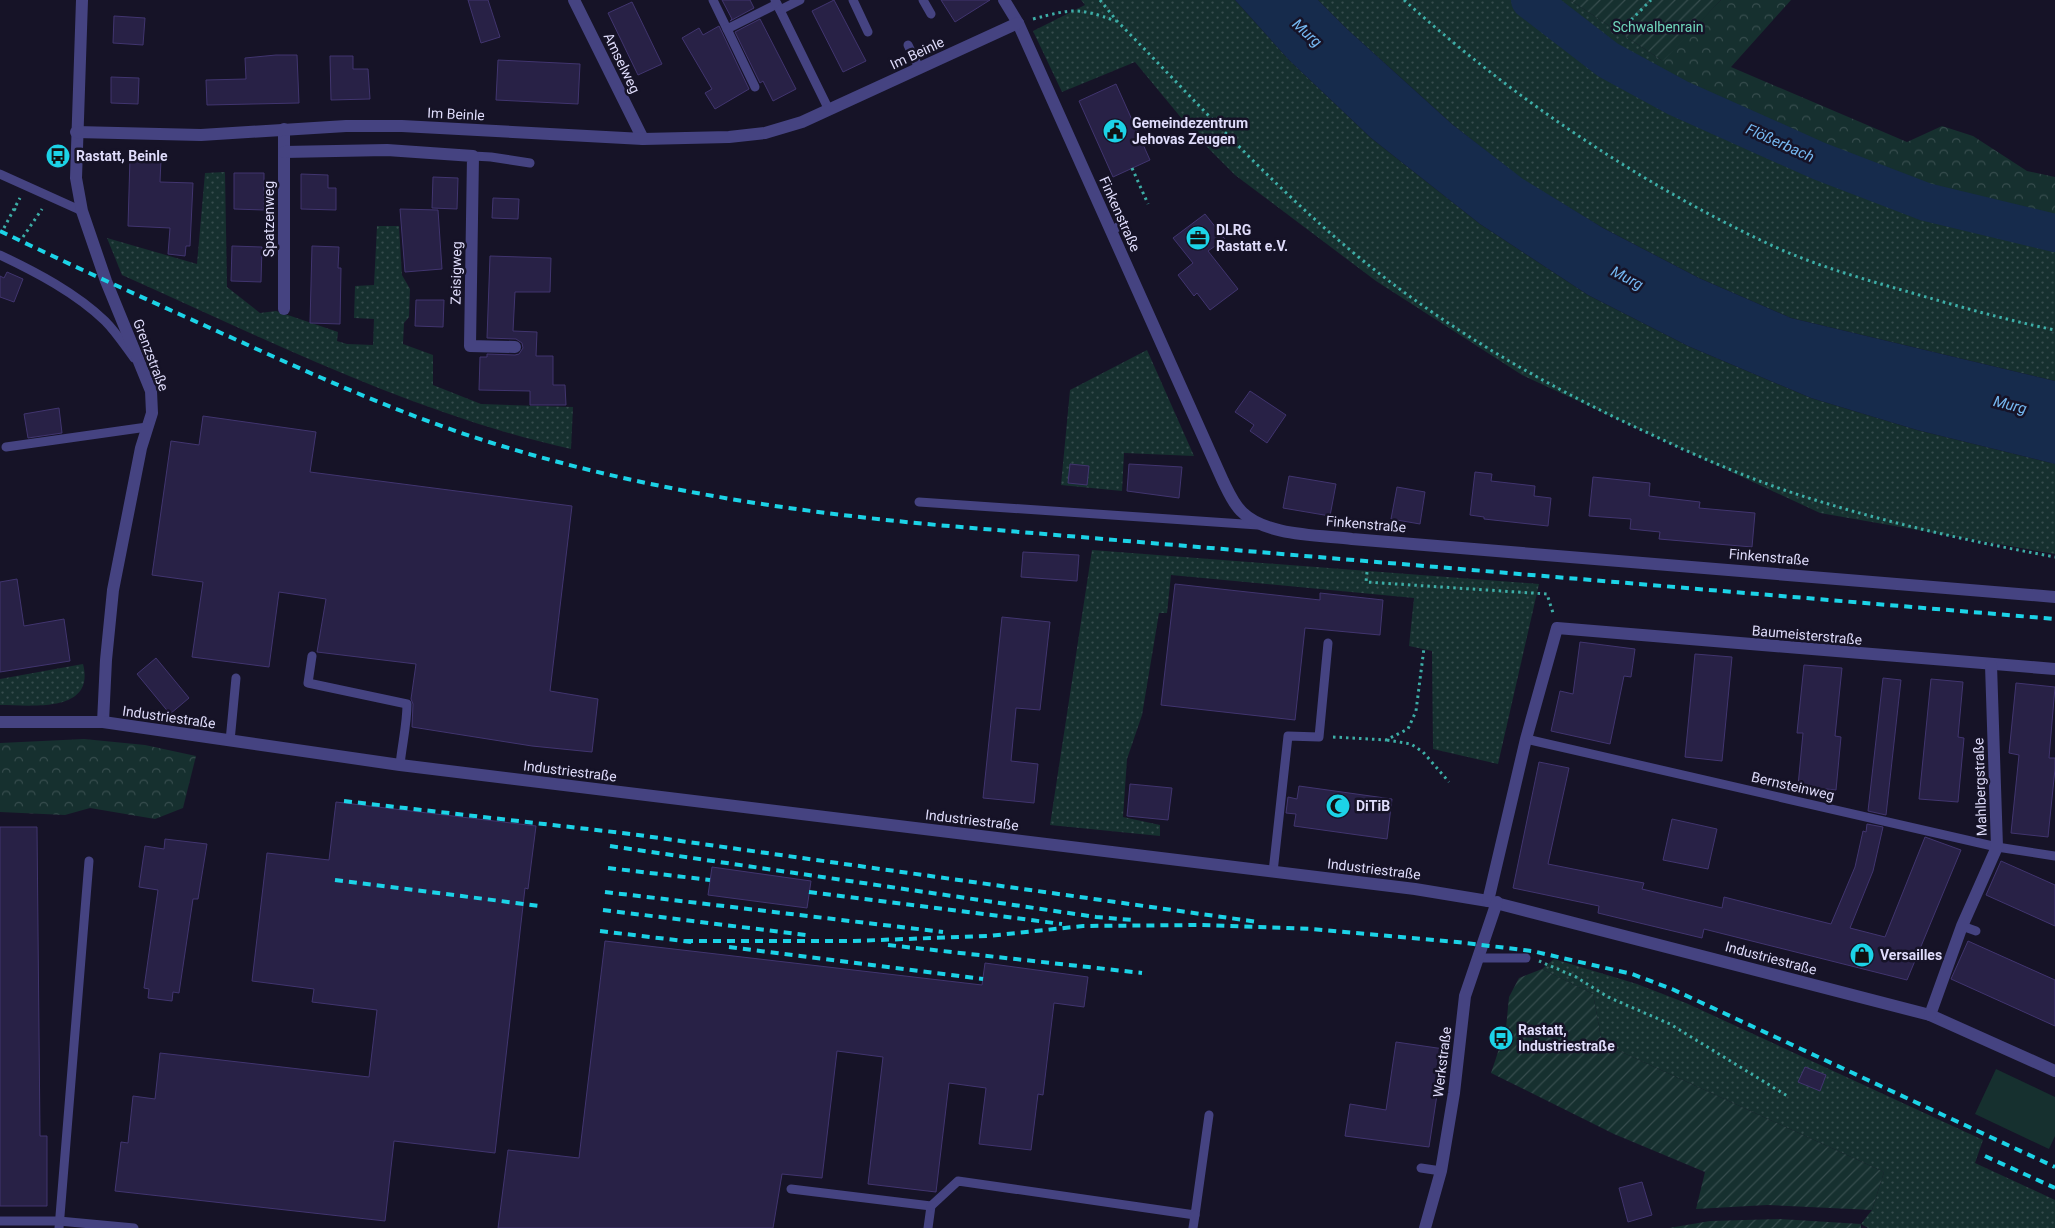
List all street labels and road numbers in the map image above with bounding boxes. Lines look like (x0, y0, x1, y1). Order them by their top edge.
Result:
street label: Amselweg (601, 30, 643, 96)
street label: Im Beinle (887, 34, 947, 72)
street label: Im Beinle (427, 105, 485, 123)
street label: Finkenstraße (1096, 174, 1144, 254)
street label: Spatzenweg (261, 181, 277, 257)
street label: Zeisigweg (447, 241, 465, 305)
street label: Grenzstraße (130, 317, 172, 393)
street label: Finkenstraße (1325, 513, 1407, 535)
street label: Finkenstraße (1728, 546, 1810, 568)
street label: Baumeisterstraße (1751, 622, 1863, 648)
street label: Industriestraße (121, 703, 217, 731)
street label: Mahlbergstraße (1970, 738, 1990, 836)
street label: Industriestraße (522, 757, 618, 785)
street label: Bernsteinweg (1750, 769, 1836, 803)
street label: Industriestraße (924, 806, 1020, 834)
street label: Industriestraße (1326, 855, 1422, 883)
street label: Industriestraße (1723, 938, 1819, 978)
street label: Werkstraße (1430, 1026, 1454, 1098)

